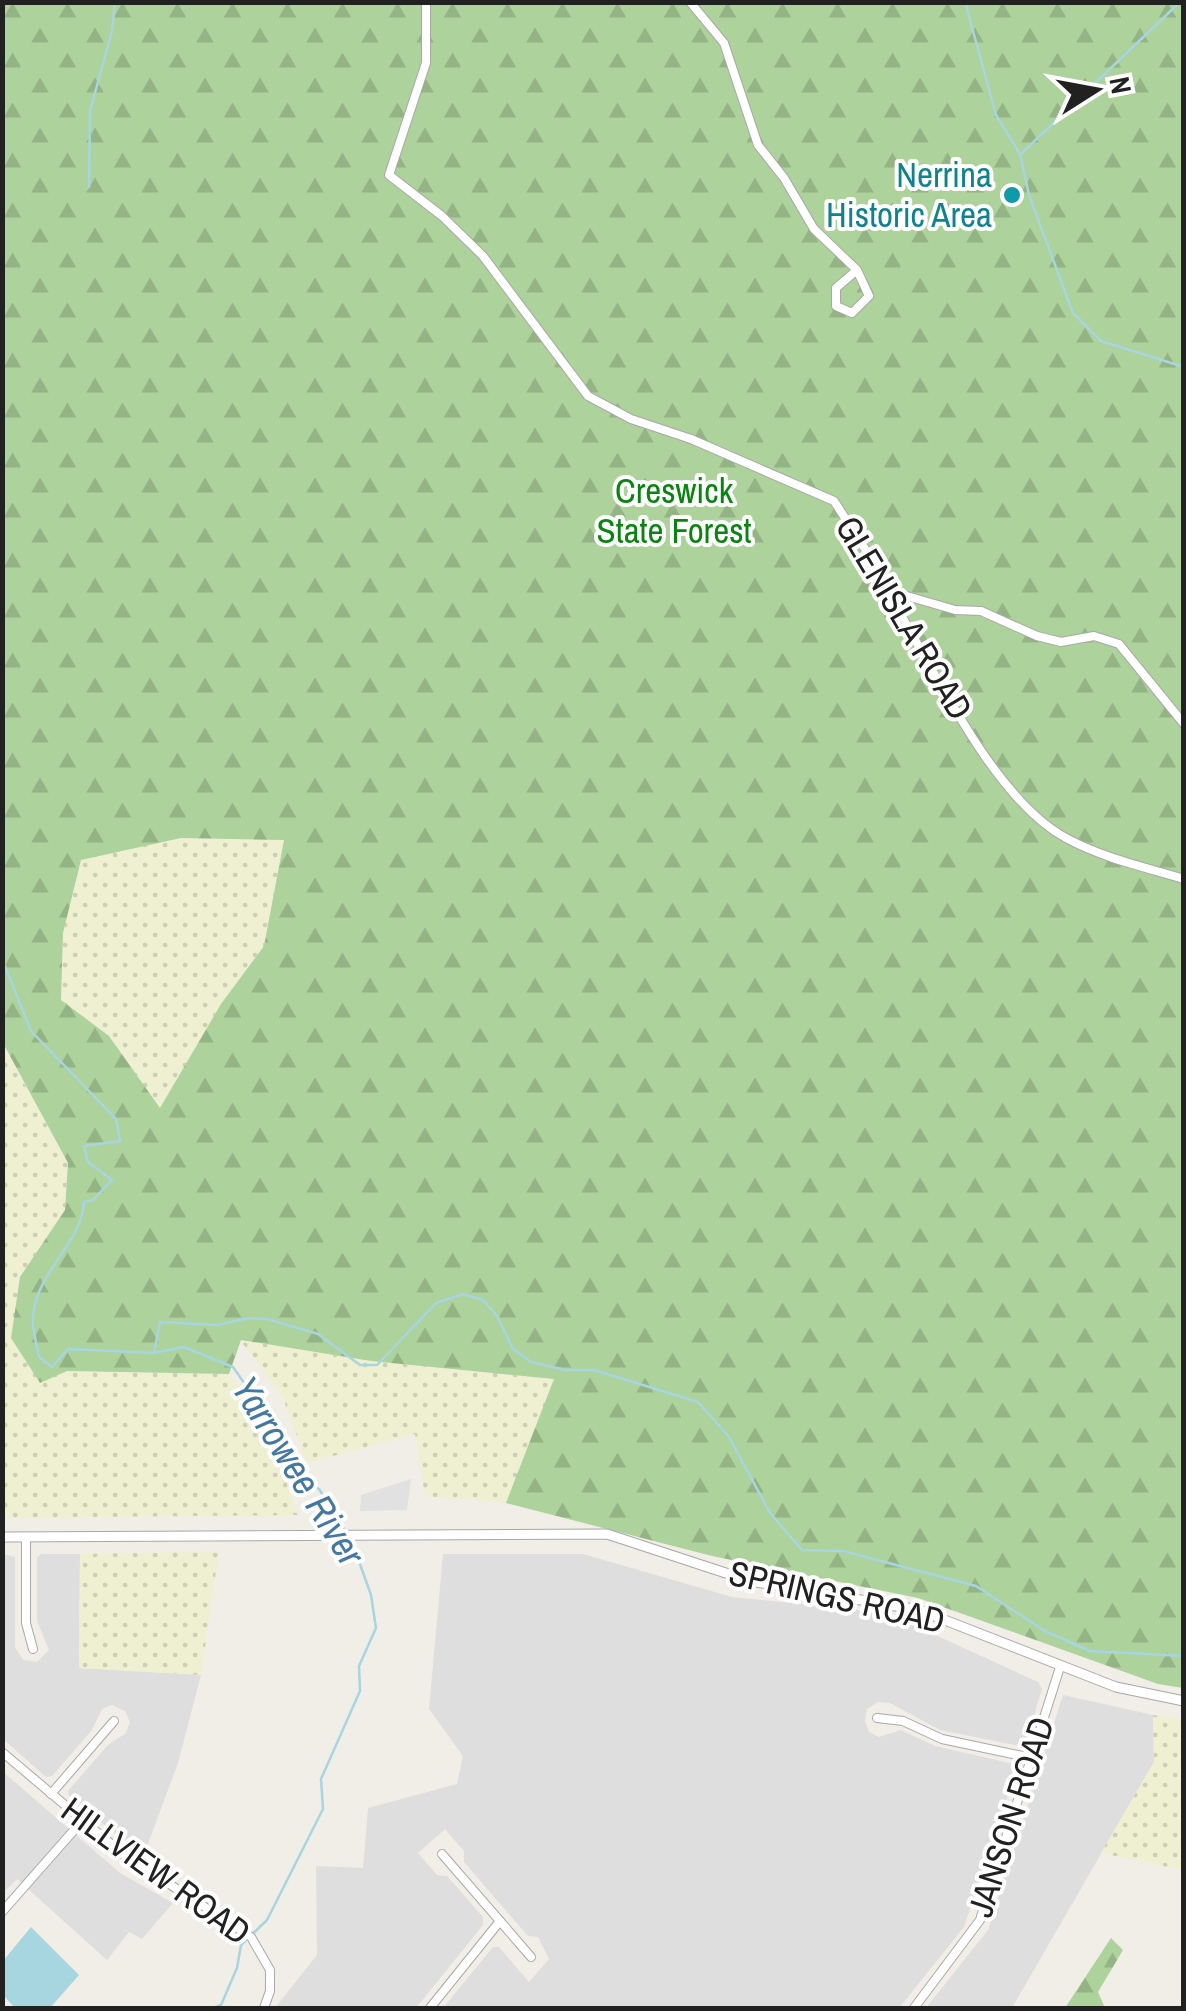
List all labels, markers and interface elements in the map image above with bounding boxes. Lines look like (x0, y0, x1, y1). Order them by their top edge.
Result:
north arrow (1046, 40, 1146, 140)
text: N (1100, 73, 1141, 97)
place label: Nerrina Historic Area (826, 151, 992, 238)
marker: Nerrina Historic Area (1001, 184, 1023, 206)
park label: Creswick State Forest (597, 467, 751, 554)
street label: GLENISLA ROAD (825, 507, 984, 728)
water label: Yarrowee River (220, 1367, 378, 1576)
street label: SPRINGS ROAD (725, 1549, 950, 1644)
street label: JANSON ROAD (956, 1711, 1065, 1923)
street label: HILLVIEW ROAD (52, 1786, 260, 1955)

